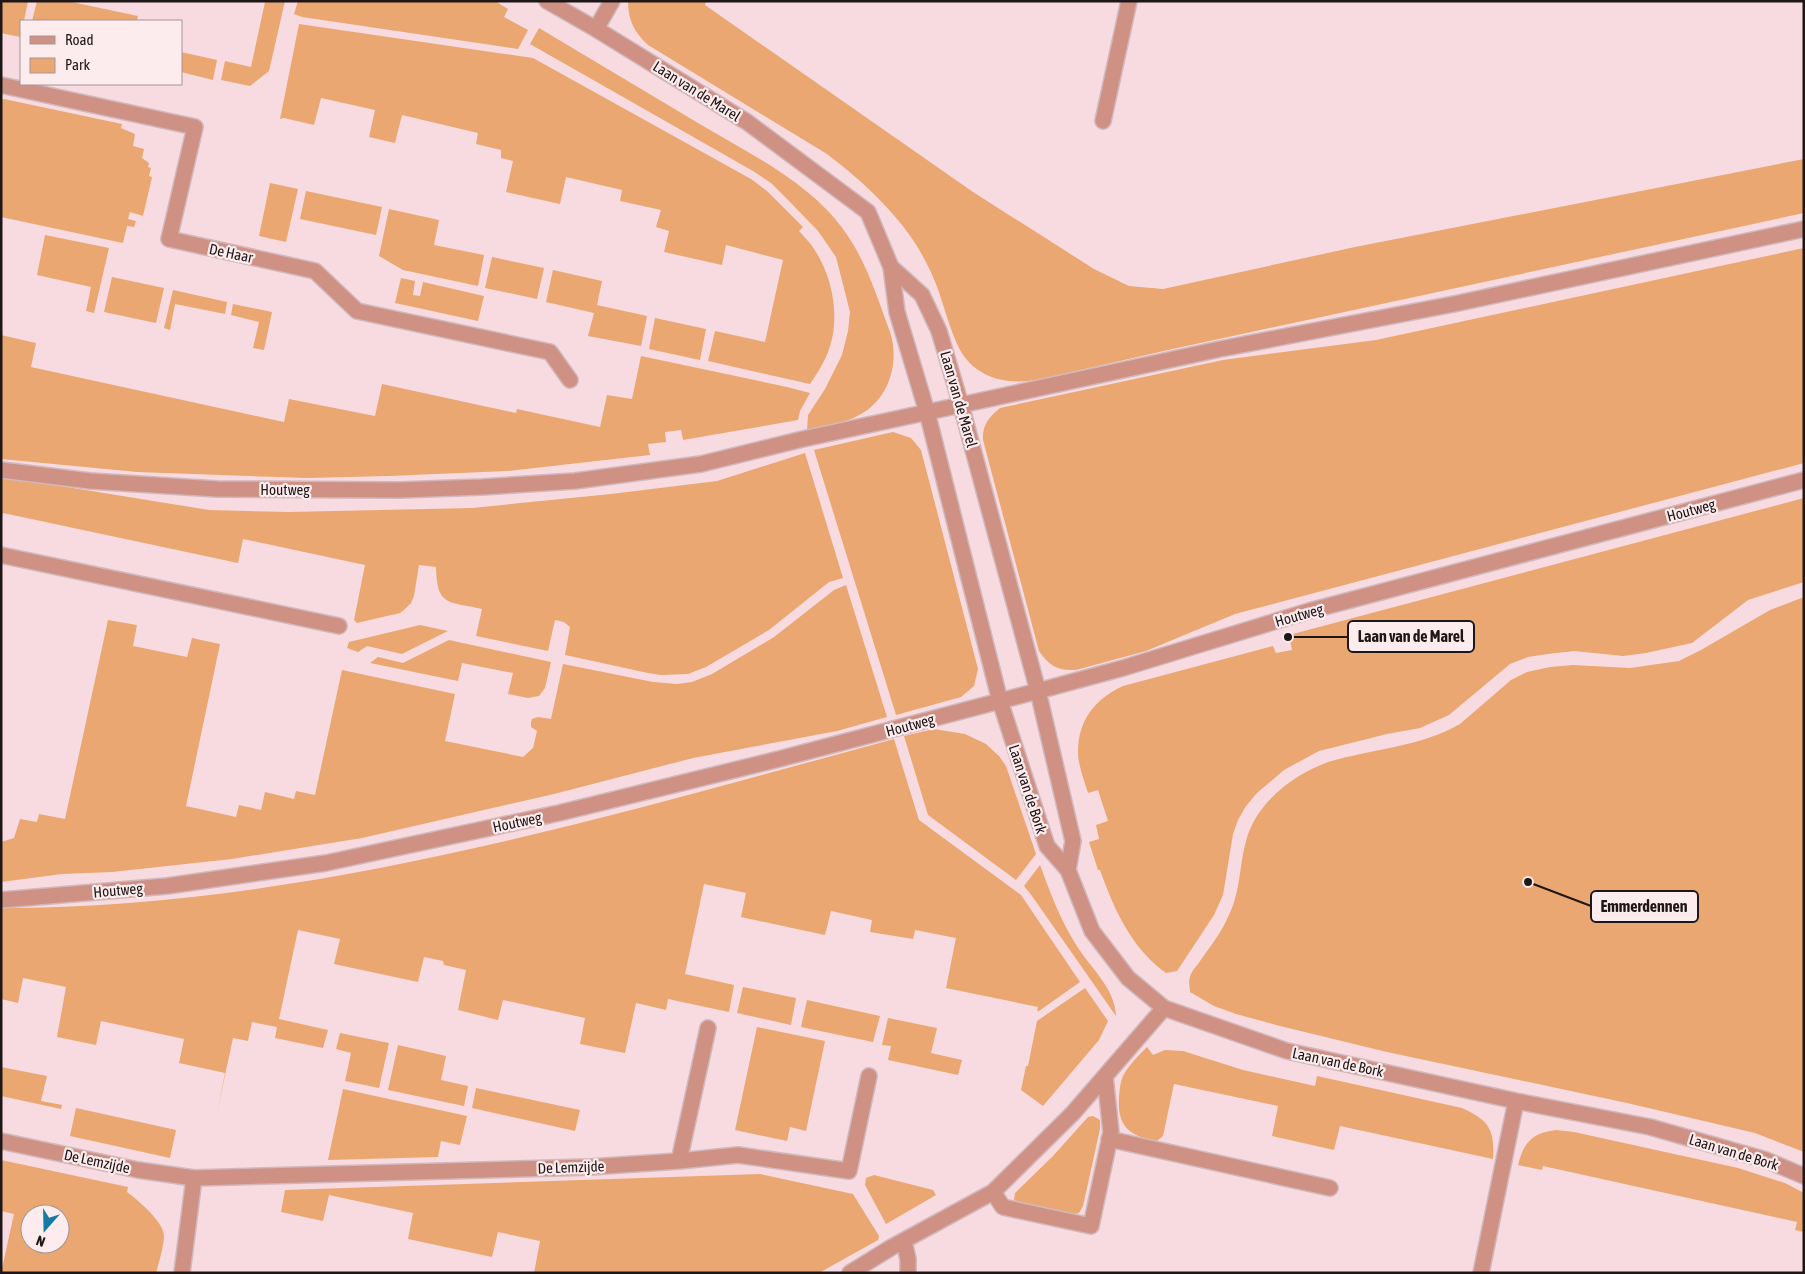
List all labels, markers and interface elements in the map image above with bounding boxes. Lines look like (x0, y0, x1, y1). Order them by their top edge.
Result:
legend (20, 20, 182, 85)
text: Road (65, 31, 94, 48)
text: Park (65, 56, 90, 73)
street label: Laan van de Marel (650, 57, 744, 125)
street label: De Haar (208, 240, 255, 266)
street label: Laan van de Marel (937, 349, 981, 449)
street label: Houtweg (260, 481, 310, 498)
street label: Houtweg (1665, 495, 1718, 525)
street label: Houtweg (1273, 600, 1326, 630)
callout: Laan van de Marel (1348, 621, 1474, 652)
text: Laan van de Marel (1358, 627, 1465, 645)
street label: Houtweg (884, 710, 937, 740)
street label: Laan van de Bork (1006, 742, 1051, 836)
street label: Houtweg (491, 808, 543, 835)
street label: Houtweg (93, 879, 144, 901)
callout: Emmerdennen (1591, 891, 1698, 922)
text: Emmerdennen (1600, 897, 1688, 915)
street label: Laan van de Bork (1291, 1044, 1385, 1080)
street label: Laan van de Bork (1687, 1130, 1781, 1174)
street label: De Lemzijde (63, 1146, 132, 1176)
street label: De Lemzijde (537, 1157, 605, 1177)
north arrow (20, 1204, 70, 1254)
text: N (34, 1232, 47, 1250)

